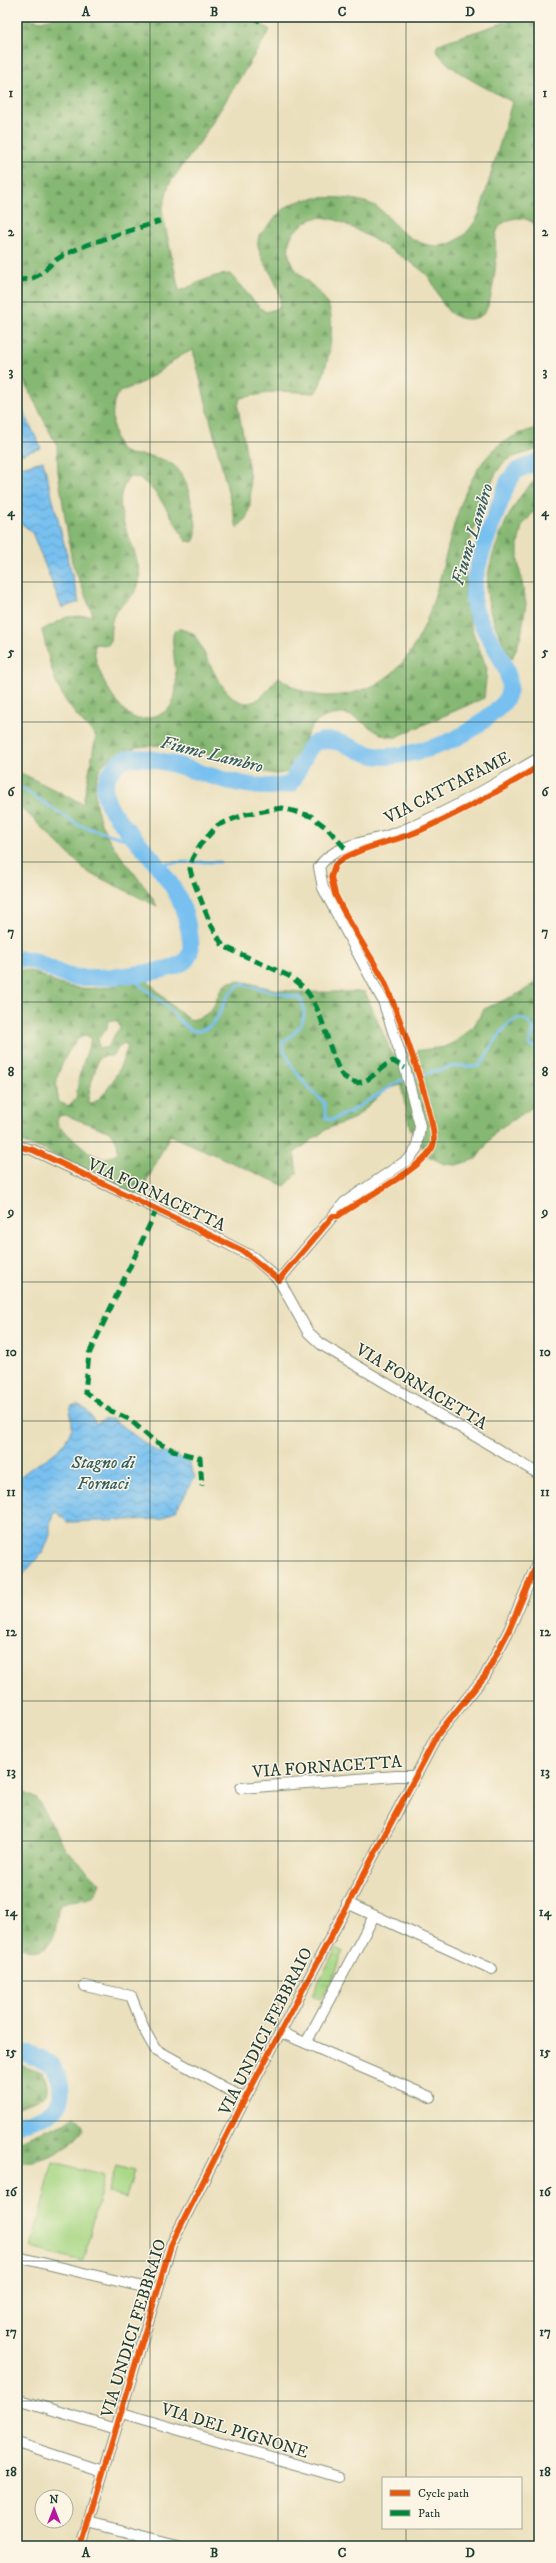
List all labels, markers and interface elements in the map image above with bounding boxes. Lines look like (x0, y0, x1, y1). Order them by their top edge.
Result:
text: A (81, 4, 91, 20)
text: B (210, 4, 218, 20)
text: C (338, 4, 347, 20)
text: D (465, 4, 475, 20)
text: 1 (9, 85, 14, 101)
text: 1 (543, 85, 548, 101)
text: 2 (8, 224, 15, 240)
text: 2 (542, 224, 549, 240)
text: 3 (9, 364, 14, 380)
text: 3 (543, 364, 548, 380)
water label: Fiume Lambro (447, 481, 499, 588)
text: 4 (6, 504, 15, 521)
text: 4 (540, 504, 549, 521)
text: 5 (7, 644, 15, 660)
text: 5 (541, 644, 549, 660)
water label: Fiume Lambro (158, 732, 266, 778)
street label: VIA CATTAFAME (380, 747, 514, 830)
text: 6 (8, 784, 16, 800)
text: 6 (542, 784, 550, 800)
text: 7 (8, 924, 15, 940)
text: 7 (542, 924, 549, 940)
text: 8 (8, 1064, 15, 1080)
text: 8 (542, 1064, 549, 1080)
street label: VIA FORNACETTA (83, 1153, 229, 1237)
text: 9 (7, 1204, 14, 1220)
text: 9 (541, 1204, 548, 1220)
street label: VIA FORNACETTA (351, 1338, 492, 1435)
text: 10 (5, 1344, 17, 1360)
text: 10 (539, 1344, 551, 1360)
water label: Stagno di Fornaci (70, 1452, 136, 1495)
text: 11 (6, 1484, 16, 1500)
text: 11 (540, 1484, 550, 1500)
text: 12 (5, 1624, 17, 1640)
text: 12 (539, 1624, 551, 1640)
street label: VIA FORNACETTA (251, 1751, 403, 1783)
text: 13 (6, 1764, 16, 1780)
text: 13 (540, 1764, 550, 1780)
text: 14 (5, 1904, 18, 1921)
text: 14 (539, 1904, 552, 1921)
street label: VIA UNDICI FEBBRAIO (214, 1944, 318, 2120)
text: 15 (5, 2044, 17, 2060)
text: 15 (539, 2044, 551, 2060)
text: 16 (5, 2184, 18, 2200)
text: 16 (539, 2184, 552, 2200)
street label: VIA UNDICI FEBBRAIO (96, 2236, 172, 2421)
text: 17 (5, 2324, 17, 2340)
text: 17 (539, 2324, 551, 2340)
street label: VIA DEL PIGNONE (157, 2398, 311, 2464)
text: 18 (5, 2464, 17, 2480)
text: 18 (539, 2464, 551, 2480)
legend (382, 2477, 522, 2529)
text: Cycle path (418, 2486, 470, 2501)
north arrow (34, 2489, 74, 2529)
text: N (49, 2493, 59, 2507)
text: Path (418, 2506, 441, 2521)
text: A (81, 2545, 91, 2561)
text: B (210, 2545, 218, 2561)
text: C (338, 2545, 347, 2561)
text: D (465, 2545, 475, 2561)

